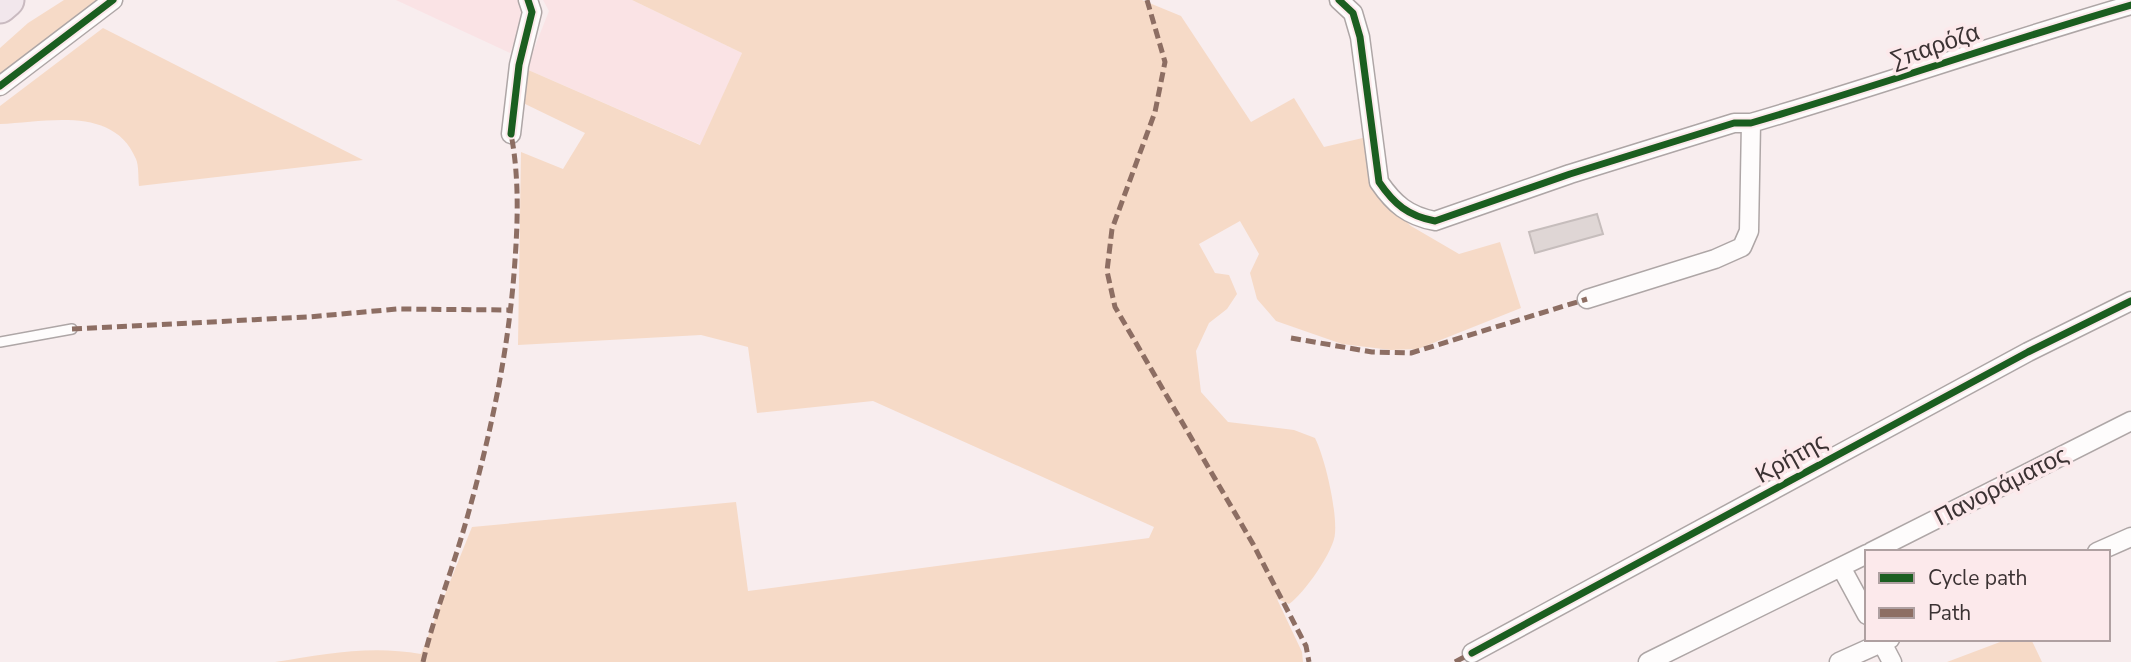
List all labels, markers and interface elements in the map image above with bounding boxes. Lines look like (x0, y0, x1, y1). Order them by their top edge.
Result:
street label: Σπαρόζα (1886, 16, 1984, 76)
street label: Κρήτης (1749, 425, 1833, 491)
street label: Πανοράματος (1929, 439, 2073, 533)
legend (1865, 550, 2110, 641)
text: Cycle path (1928, 564, 2027, 592)
text: Path (1928, 599, 1971, 627)

